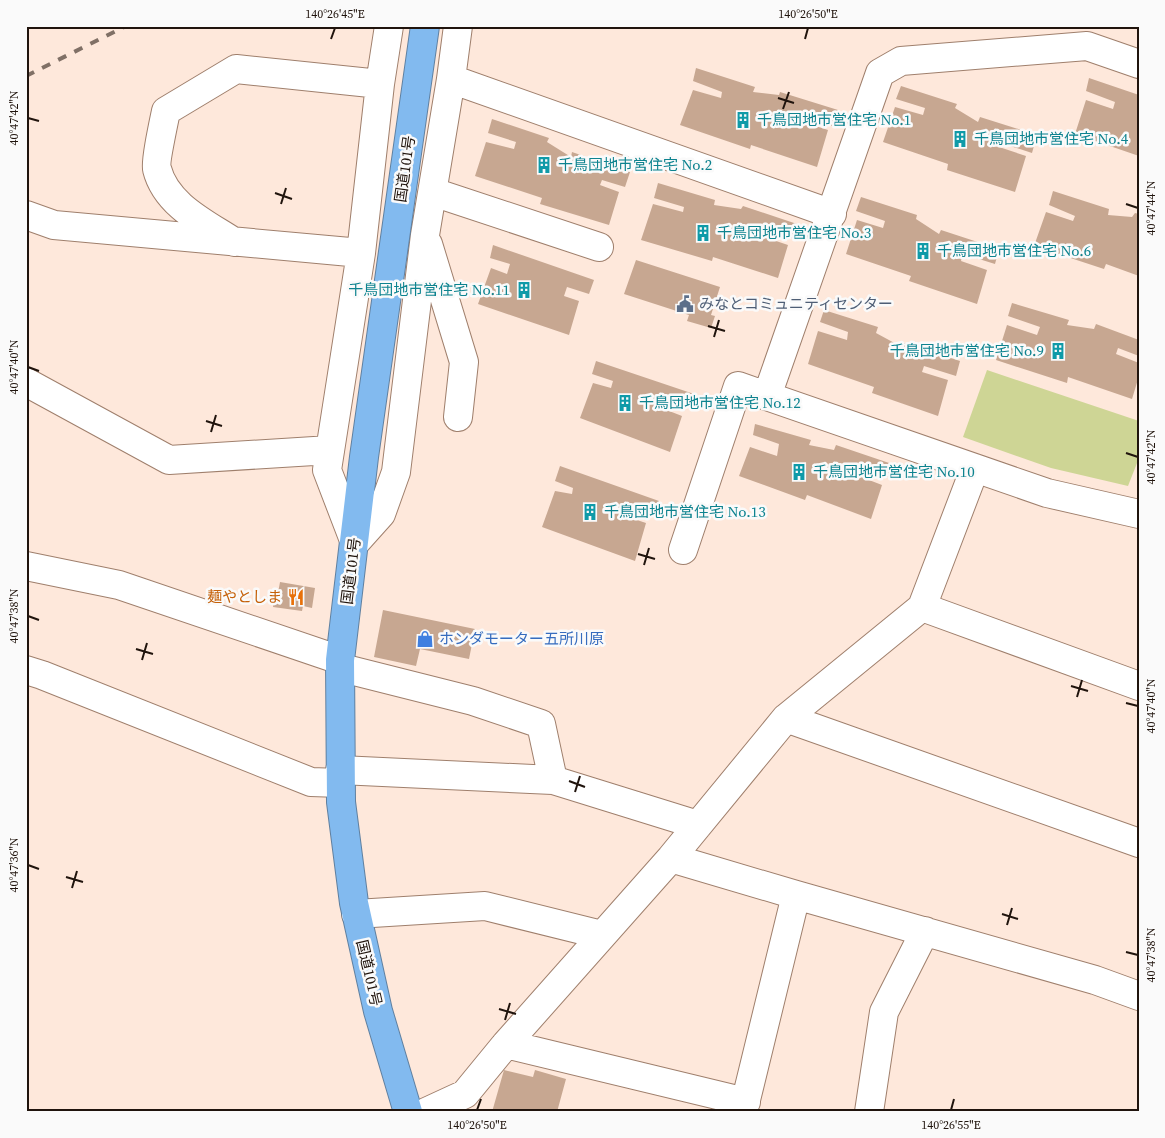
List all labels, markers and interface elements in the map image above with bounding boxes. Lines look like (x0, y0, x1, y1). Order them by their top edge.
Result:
text: 140°26'45"E (305, 6, 365, 22)
text: 140°26'50"E (778, 6, 838, 22)
text: 40°47'42"N (6, 90, 22, 146)
place label: 千鳥団地市営住宅 No.1 (757, 109, 911, 130)
building icon: 千鳥団地市営住宅 No.1 (733, 110, 753, 130)
place label: 千鳥団地市営住宅 No.4 (974, 128, 1129, 149)
building icon: 千鳥団地市営住宅 No.4 (950, 129, 970, 149)
street label: 国道101号 (389, 134, 420, 204)
place label: 千鳥団地市営住宅 No.2 (558, 154, 712, 175)
building icon: 千鳥団地市営住宅 No.2 (534, 155, 554, 175)
text: 40°47'44"N (1143, 180, 1159, 236)
place label: 千鳥団地市営住宅 No.3 (717, 222, 871, 243)
building icon: 千鳥団地市営住宅 No.3 (693, 223, 713, 243)
place label: 千鳥団地市営住宅 No.6 (937, 240, 1091, 261)
building icon: 千鳥団地市営住宅 No.6 (913, 241, 933, 261)
place label: 千鳥団地市営住宅 No.11 (348, 279, 510, 300)
building icon: 千鳥団地市営住宅 No.11 (514, 280, 534, 300)
place label: みなとコミュニティセンター (699, 293, 893, 314)
public building icon: みなとコミュニティセンター (675, 294, 695, 314)
text: 40°47'40"N (6, 339, 22, 395)
place label: 千鳥団地市営住宅 No.9 (890, 340, 1044, 361)
building icon: 千鳥団地市営住宅 No.9 (1048, 341, 1068, 361)
place label: 千鳥団地市営住宅 No.12 (639, 392, 801, 413)
building icon: 千鳥団地市営住宅 No.12 (615, 393, 635, 413)
text: 40°47'42"N (1143, 429, 1159, 485)
place label: 千鳥団地市営住宅 No.10 (813, 461, 975, 482)
building icon: 千鳥団地市営住宅 No.10 (789, 462, 809, 482)
place label: 千鳥団地市営住宅 No.13 (604, 501, 766, 522)
building icon: 千鳥団地市営住宅 No.13 (580, 502, 600, 522)
street label: 国道101号 (336, 536, 365, 606)
place label: 麺やとしま (207, 586, 282, 607)
restaurant icon: 麺やとしま (286, 587, 306, 607)
text: 40°47'38"N (6, 588, 22, 644)
place label: ホンダモーター五所川原 (439, 628, 604, 649)
shop icon: ホンダモーター五所川原 (415, 629, 435, 649)
text: 40°47'40"N (1143, 678, 1159, 734)
text: 40°47'36"N (6, 837, 22, 893)
text: 40°47'38"N (1143, 927, 1159, 983)
street label: 国道101号 (352, 938, 387, 1008)
text: 140°26'50"E (447, 1117, 507, 1133)
text: 140°26'55"E (921, 1117, 981, 1133)

